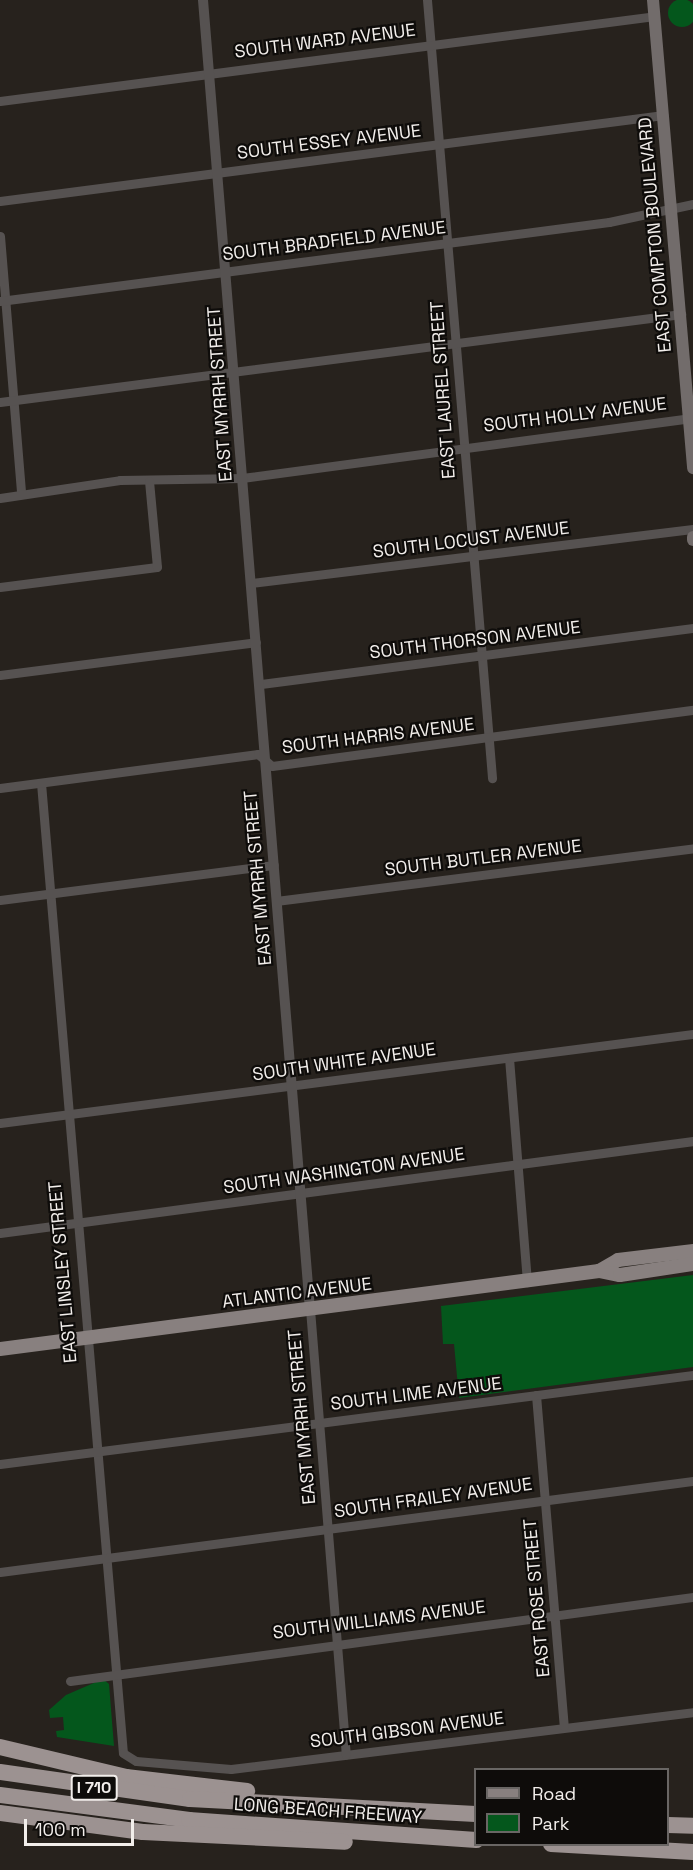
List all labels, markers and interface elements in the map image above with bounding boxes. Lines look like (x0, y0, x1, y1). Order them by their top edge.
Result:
street label: SOUTH WARD AVENUE (233, 19, 417, 63)
street label: EAST COMPTON BOULEVARD (634, 116, 676, 354)
street label: SOUTH ESSEY AVENUE (235, 120, 423, 164)
street label: SOUTH BRADFIELD AVENUE (221, 217, 447, 265)
street label: EAST LAUREL STREET (426, 300, 460, 480)
street label: EAST MYRRH STREET (203, 305, 237, 483)
street label: SOUTH HOLLY AVENUE (482, 393, 668, 437)
street label: SOUTH LOCUST AVENUE (371, 517, 571, 563)
street label: SOUTH THORSON AVENUE (368, 616, 582, 664)
street label: SOUTH HARRIS AVENUE (281, 713, 475, 759)
street label: EAST MYRRH STREET (240, 789, 276, 967)
street label: SOUTH BUTLER AVENUE (383, 835, 583, 881)
street label: SOUTH WHITE AVENUE (251, 1038, 437, 1086)
street label: SOUTH WASHINGTON AVENUE (222, 1143, 466, 1199)
street label: EAST LINSLEY STREET (44, 1180, 82, 1364)
street label: ATLANTIC AVENUE (221, 1273, 373, 1313)
street label: EAST MYRRH STREET (284, 1328, 320, 1506)
street label: SOUTH LIME AVENUE (329, 1373, 503, 1415)
street label: SOUTH FRAILEY AVENUE (332, 1473, 534, 1523)
street label: EAST ROSE STREET (519, 1518, 555, 1678)
street label: SOUTH WILLIAMS AVENUE (271, 1596, 487, 1644)
street label: SOUTH GIBSON AVENUE (309, 1707, 505, 1753)
legend (474, 1768, 669, 1846)
road number: I 710 (70, 1775, 118, 1801)
text: Road (532, 1782, 576, 1805)
street label: LONG BEACH FREEWAY (233, 1794, 423, 1828)
scale bar (27, 1807, 136, 1845)
text: Park (532, 1812, 569, 1835)
text: 100 m (35, 1818, 86, 1841)

